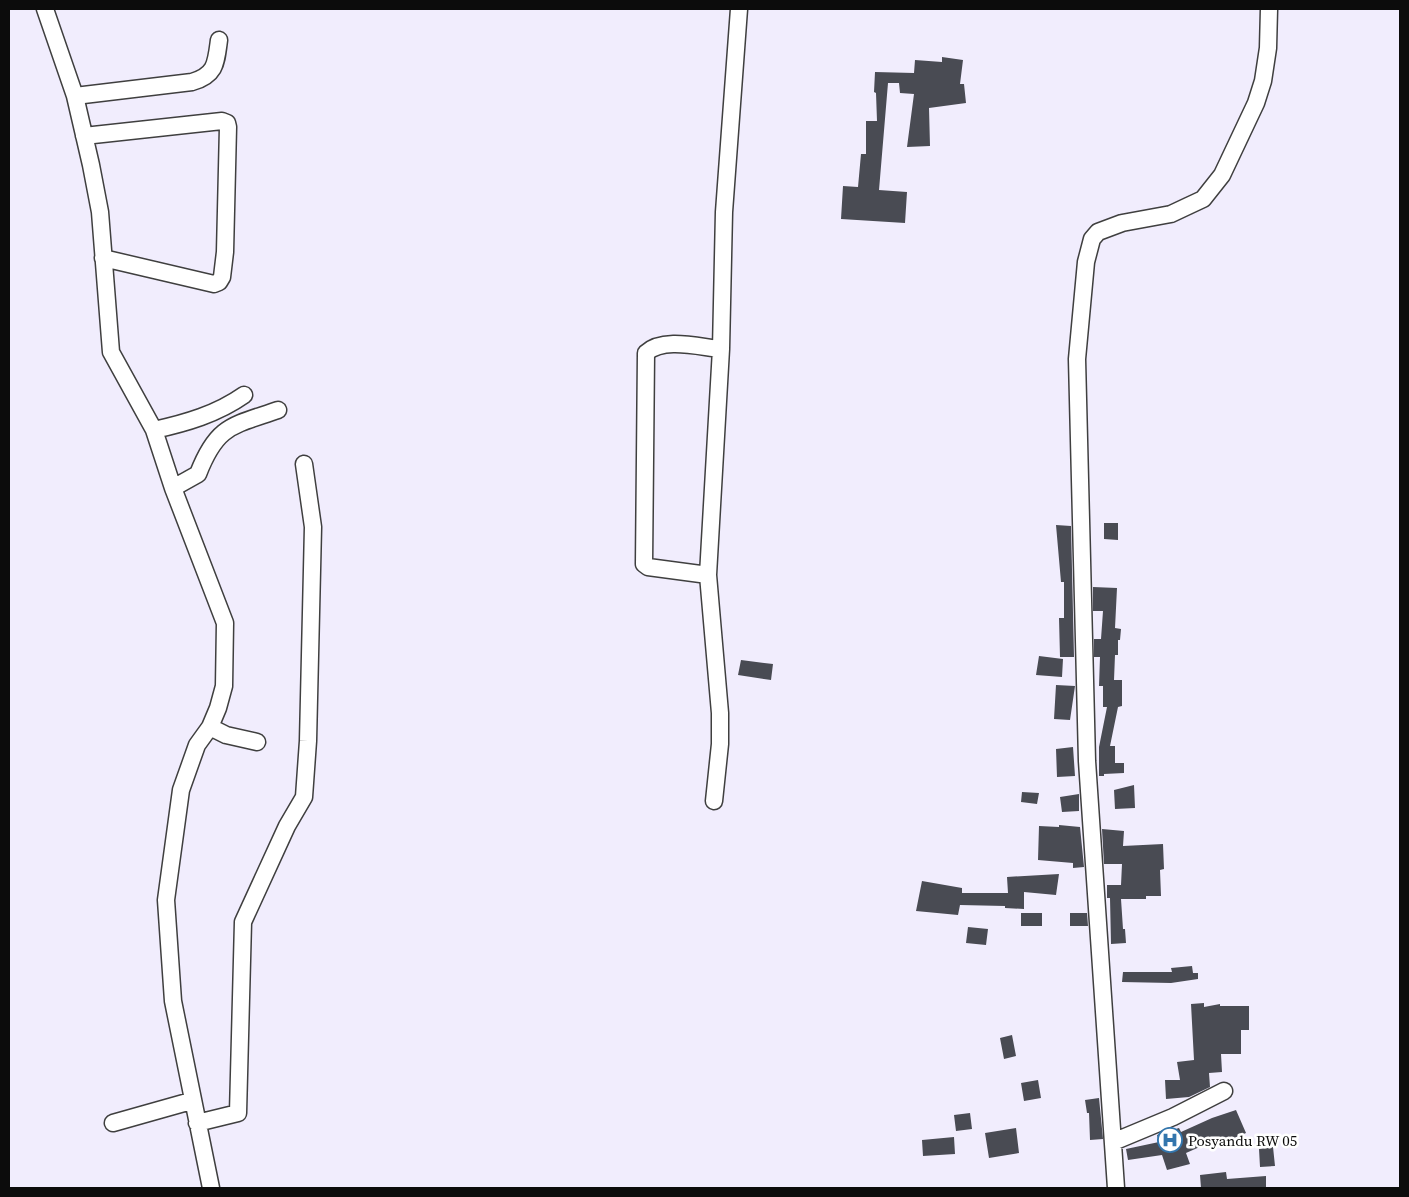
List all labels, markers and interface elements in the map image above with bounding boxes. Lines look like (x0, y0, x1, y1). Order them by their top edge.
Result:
hospital icon: Posyandu RW 05 (1157, 1127, 1183, 1153)
place label: Posyandu RW 05 (1188, 1130, 1297, 1151)

